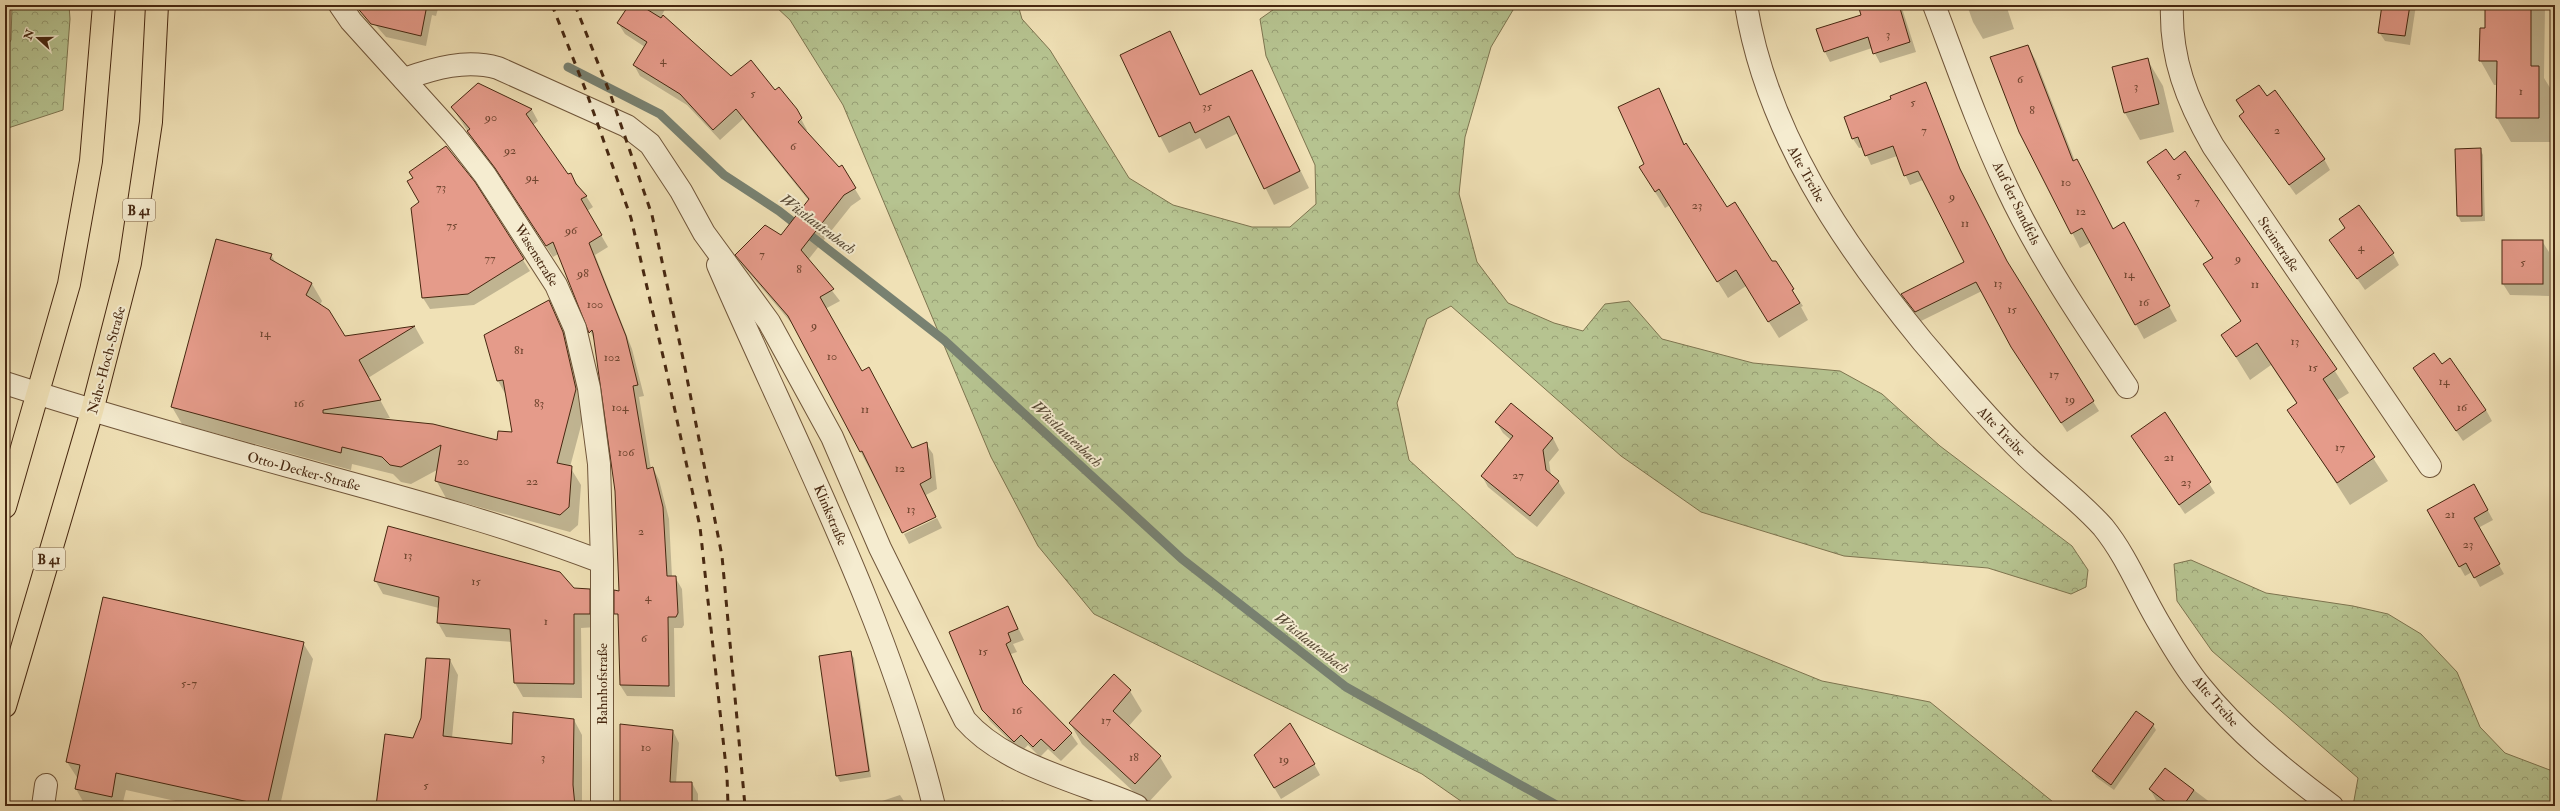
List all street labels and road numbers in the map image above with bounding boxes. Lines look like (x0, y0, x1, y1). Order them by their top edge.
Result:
street label: Alte Treibe (1784, 142, 1829, 206)
street label: Auf der Sandfels (1989, 158, 2044, 248)
road number: B 41 (123, 199, 155, 221)
street label: Steinstraße (2254, 213, 2303, 275)
street label: Wasenstraße (510, 220, 563, 290)
street label: Nahe-Hoch-Straße (84, 304, 129, 416)
street label: Alte Treibe (1973, 402, 2029, 460)
street label: Otto-Decker-Straße (246, 448, 362, 495)
street label: Klinkstraße (810, 482, 851, 548)
road number: B 41 (33, 548, 65, 570)
street label: Bahnhofstraße (594, 643, 611, 725)
street label: Alte Treibe (2188, 672, 2242, 730)

